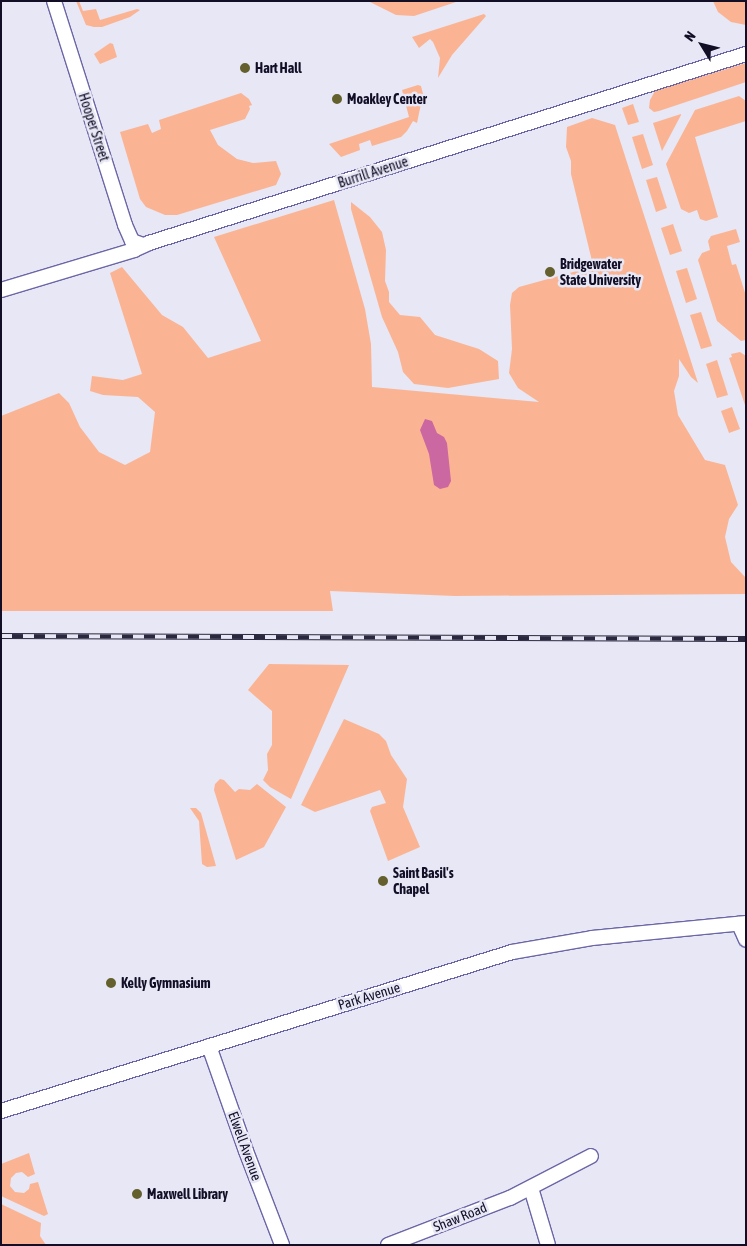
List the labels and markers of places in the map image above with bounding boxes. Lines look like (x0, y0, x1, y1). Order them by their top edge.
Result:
place label: Hart Hall (255, 60, 302, 76)
marker: Hart Hall (239, 62, 251, 74)
place label: Moakley Center (347, 91, 427, 107)
marker: Moakley Center (331, 93, 343, 105)
place label: Bridgewater State University (560, 256, 641, 288)
marker: Bridgewater State University (544, 266, 556, 278)
place label: Saint Basil's Chapel (393, 865, 454, 898)
marker: Saint Basil's Chapel (377, 875, 389, 887)
place label: Kelly Gymnasium (121, 975, 210, 991)
marker: Kelly Gymnasium (105, 977, 117, 989)
place label: Maxwell Library (147, 1186, 228, 1202)
marker: Maxwell Library (131, 1188, 143, 1200)

